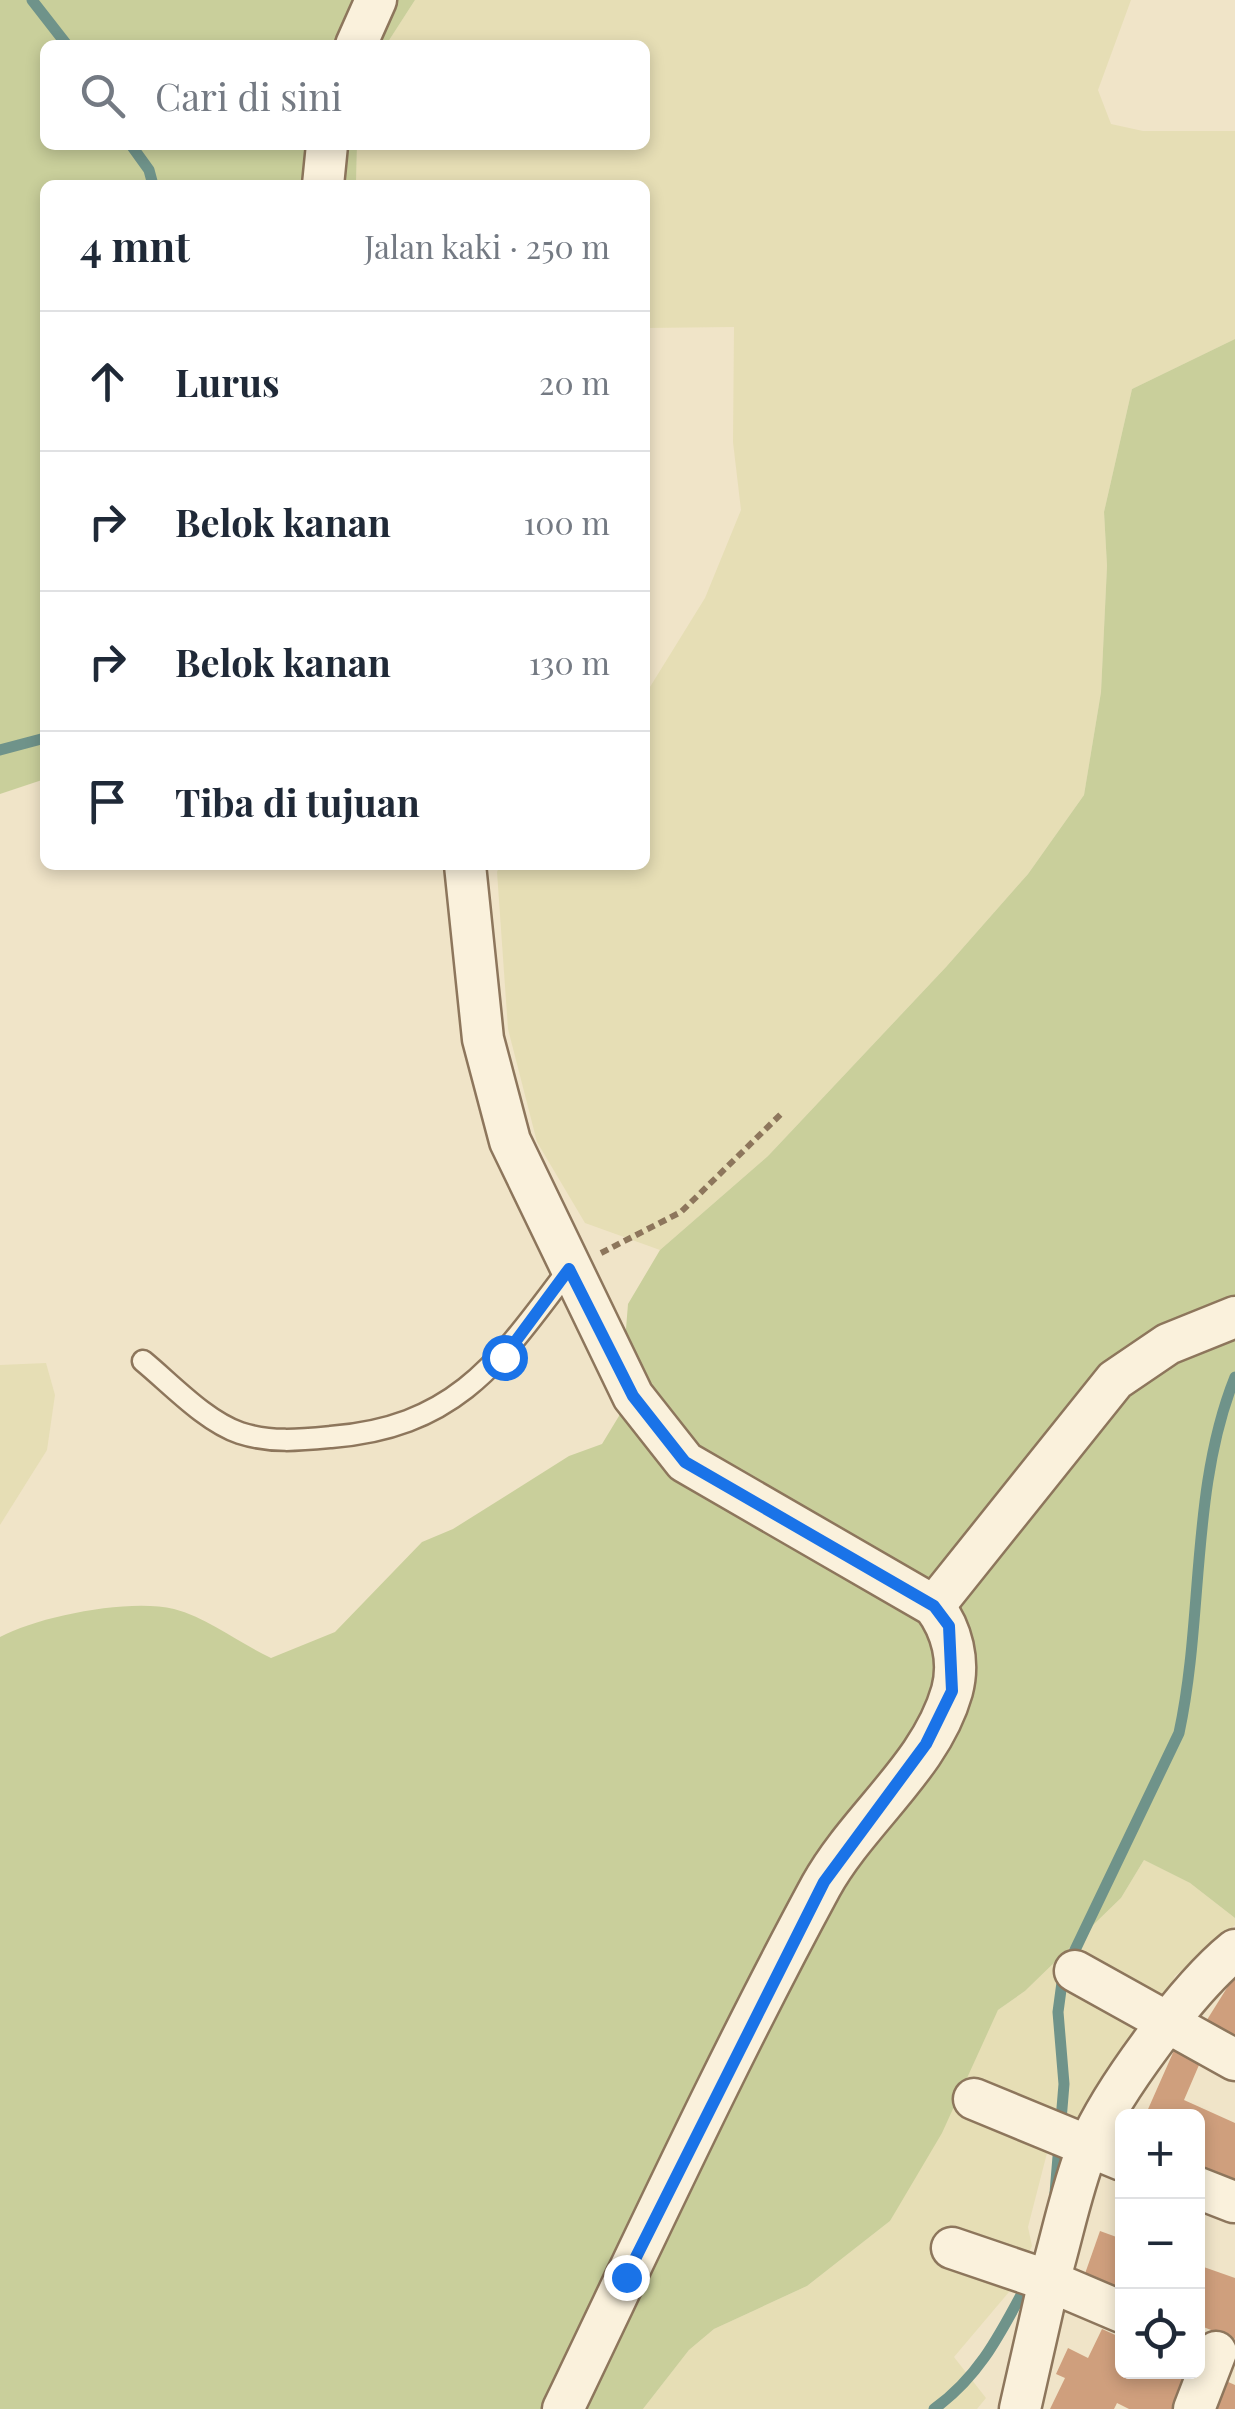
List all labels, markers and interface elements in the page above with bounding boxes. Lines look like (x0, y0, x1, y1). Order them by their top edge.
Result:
search box (40, 40, 650, 150)
icon: search (75, 68, 130, 123)
text: Cari di sini (155, 70, 342, 121)
text: 4 mnt (80, 217, 190, 273)
text: Jalan kaki · 250 m (364, 224, 610, 267)
icon: ahead (80, 354, 135, 409)
text: Lurus (175, 356, 280, 407)
text: 20 m (539, 360, 610, 403)
icon: right (80, 494, 135, 549)
text: Belok kanan (175, 496, 391, 547)
text: 100 m (523, 500, 610, 543)
icon: right (80, 634, 135, 689)
text: Belok kanan (175, 636, 391, 687)
text: 130 m (529, 640, 610, 683)
icon: arrive (80, 774, 135, 829)
text: Tiba di tujuan (175, 776, 420, 827)
route start (482, 1335, 528, 1381)
map controls (1115, 2109, 1205, 2379)
button: + (1115, 2109, 1205, 2199)
button: − (1115, 2199, 1205, 2289)
route end (604, 2255, 650, 2301)
button: locate (1115, 2289, 1205, 2379)

